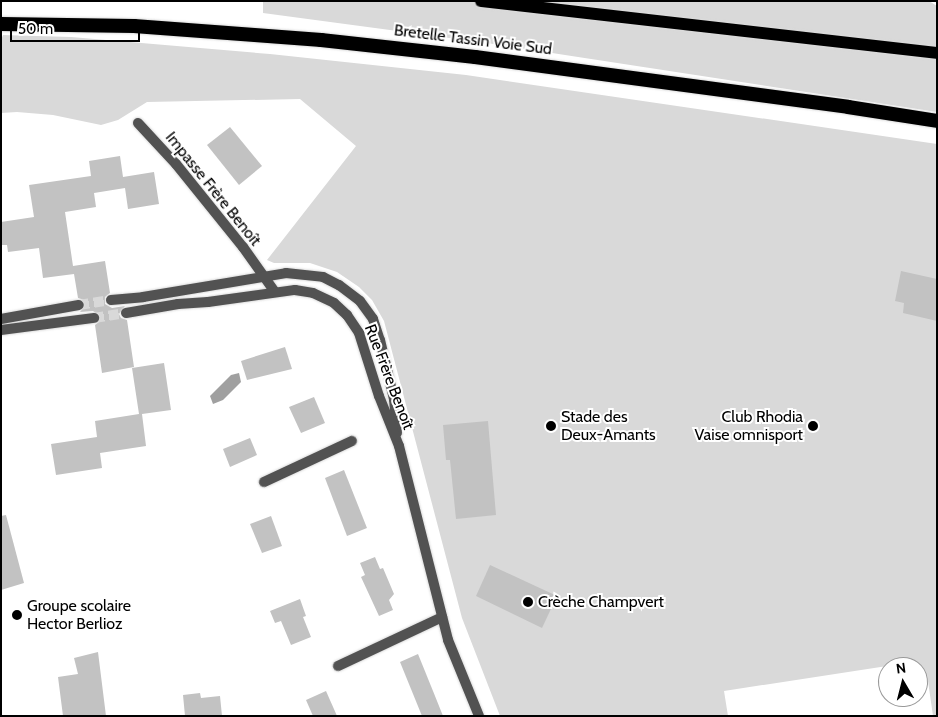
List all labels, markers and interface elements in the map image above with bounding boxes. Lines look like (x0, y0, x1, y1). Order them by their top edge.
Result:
scale bar (12, 10, 142, 42)
text: 50 m (18, 20, 53, 38)
street label: Bretelle Tassin Voie Sud (393, 21, 553, 59)
street label: Impasse Frère Benoît (161, 128, 265, 250)
street label: Rue Frère Benoît (360, 322, 418, 432)
place label: Stade des Deux-Amants (561, 407, 656, 445)
place label: Club Rhodia Vaise omnisport (694, 407, 803, 445)
marker: Stade des Deux-Amants (545, 420, 557, 432)
marker: Club Rhodia Vaise omnisport (807, 420, 819, 432)
place label: Crèche Champvert (538, 592, 664, 612)
place label: Groupe scolaire Hector Berlioz (27, 596, 131, 634)
marker: Crèche Champvert (522, 596, 534, 608)
marker: Groupe scolaire Hector Berlioz (11, 609, 23, 621)
north arrow (878, 657, 928, 707)
text: N (895, 659, 907, 678)

